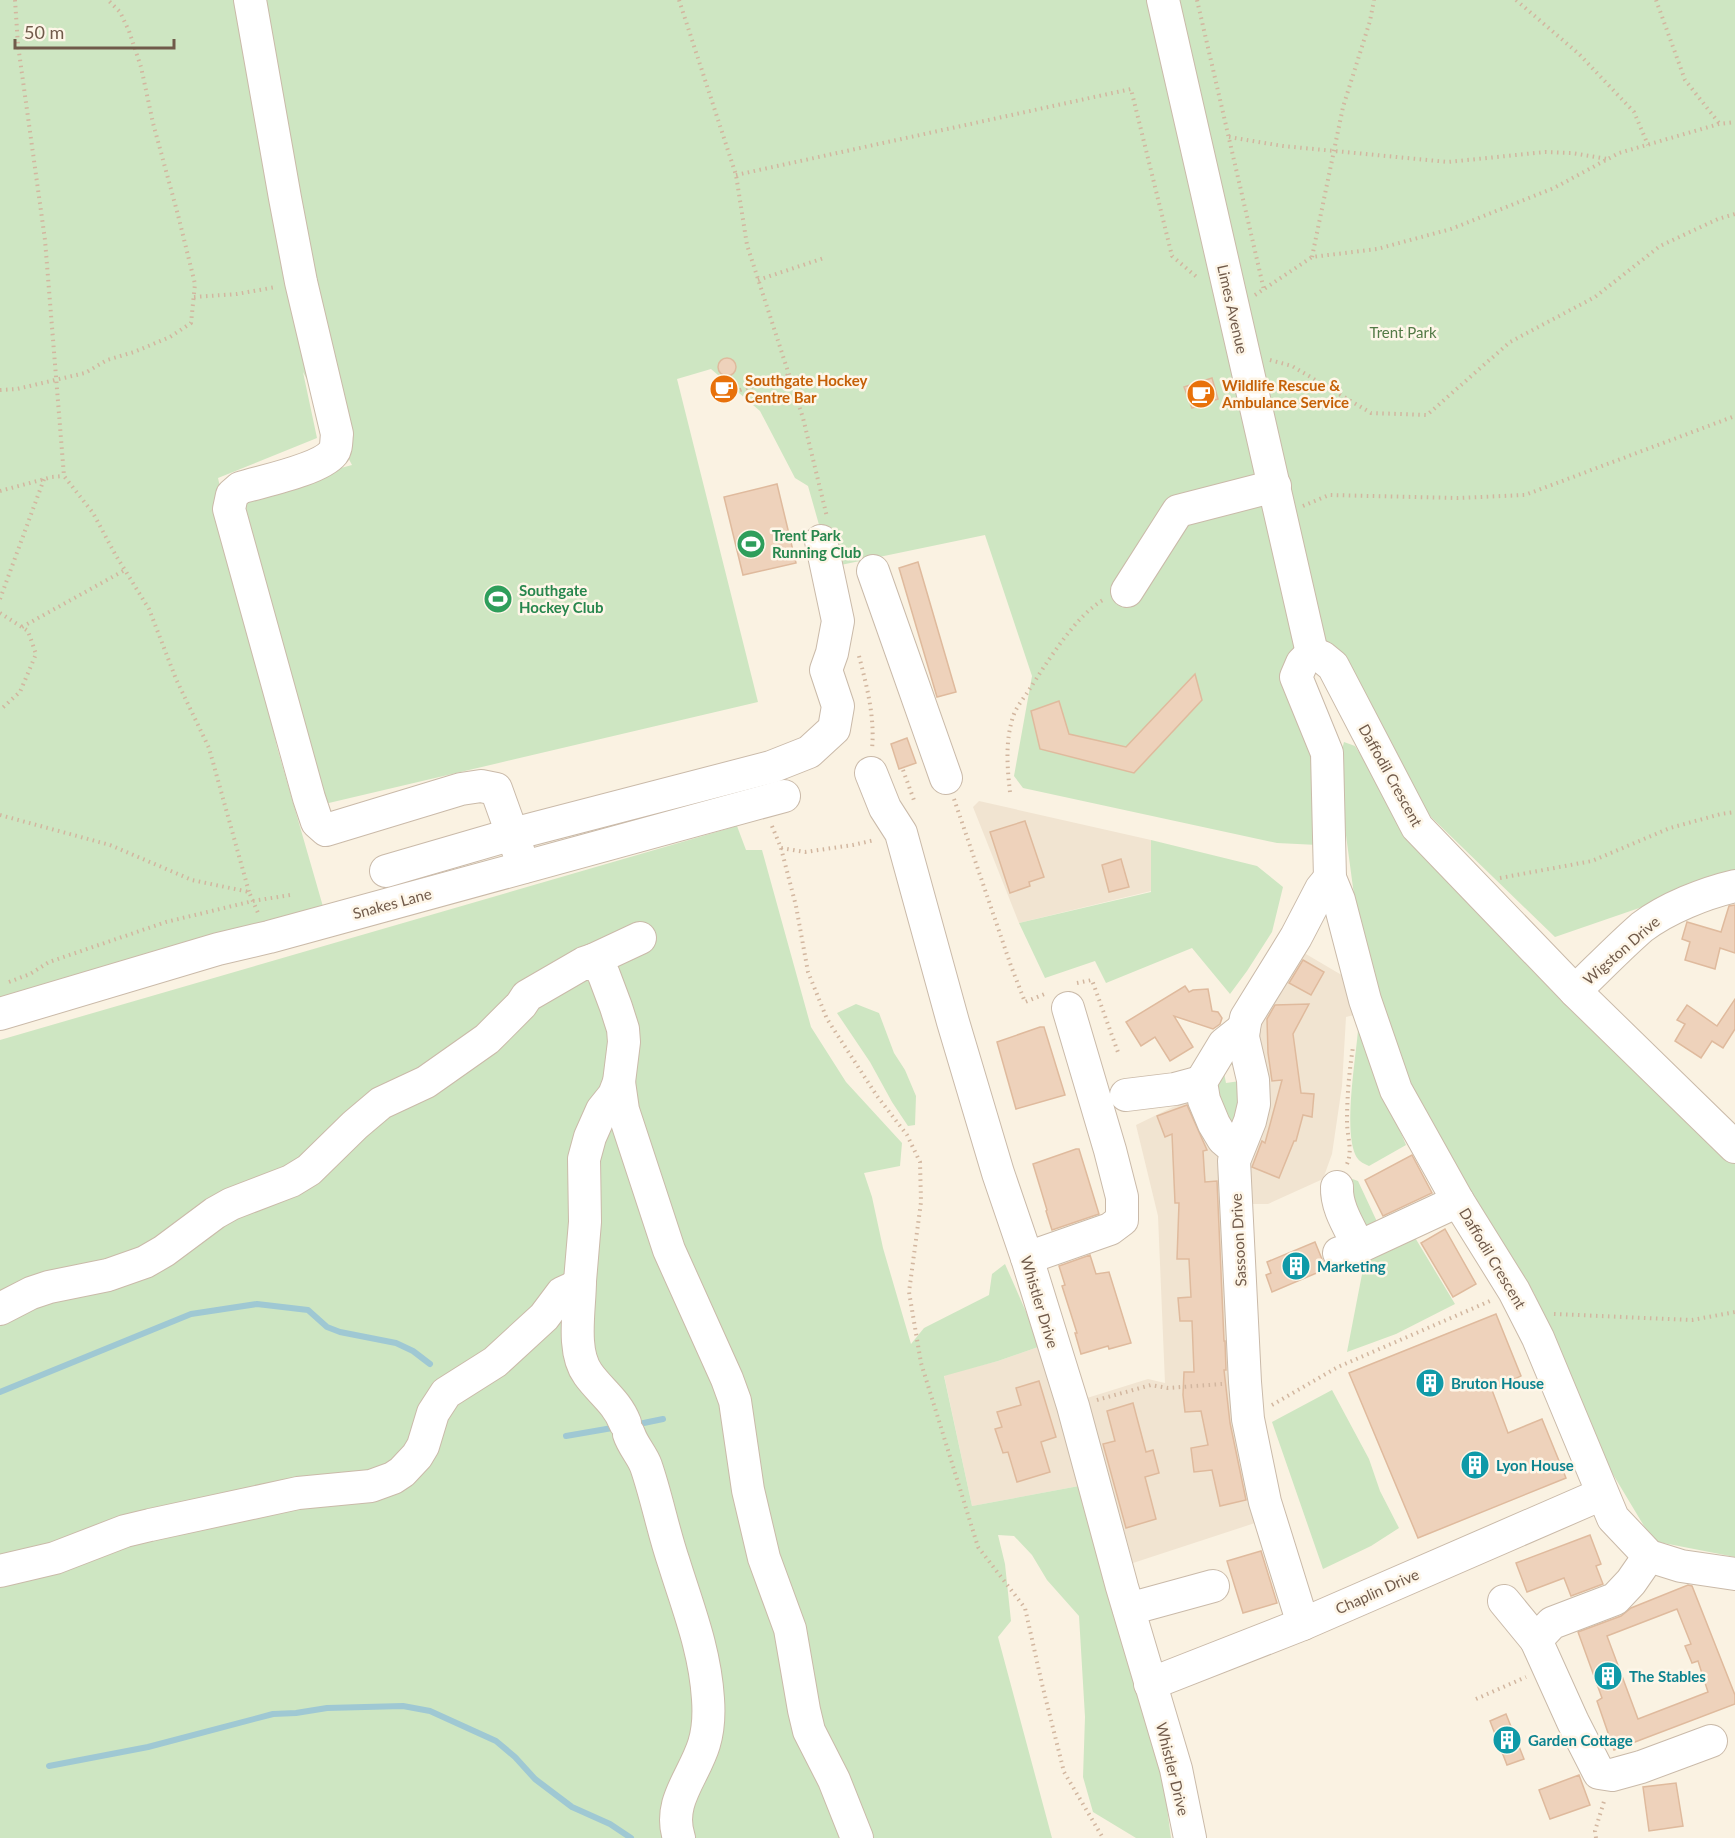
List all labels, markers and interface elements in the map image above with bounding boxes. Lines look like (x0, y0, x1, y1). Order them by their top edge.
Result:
scale bar (15, 12, 174, 50)
text: 50 m (24, 21, 64, 43)
street label: Limes Avenue (1214, 263, 1252, 355)
park label: Trent Park (1369, 323, 1437, 341)
place label: Southgate Hockey Centre Bar (745, 371, 868, 406)
cafe icon: Southgate Hockey Centre Bar (708, 373, 740, 405)
place label: Wildlife Rescue & Ambulance Service (1221, 376, 1349, 411)
cafe icon: Wildlife Rescue & Ambulance Service (1185, 378, 1217, 410)
place label: Trent Park Running Club (772, 526, 861, 561)
sports icon: Trent Park Running Club (735, 528, 767, 560)
place label: Southgate Hockey Club (519, 581, 603, 616)
sports icon: Southgate Hockey Club (482, 583, 514, 615)
street label: Daffodil Crescent (1355, 721, 1427, 830)
street label: Snakes Lane (351, 884, 433, 922)
street label: Wigston Drive (1579, 912, 1663, 988)
street label: Sassoon Drive (1227, 1193, 1249, 1287)
street label: Daffodil Crescent (1456, 1204, 1530, 1312)
building icon: Marketing (1280, 1250, 1312, 1282)
street label: Whistler Drive (1017, 1254, 1063, 1350)
place label: Marketing (1317, 1257, 1386, 1275)
building icon: Bruton House (1414, 1367, 1446, 1399)
place label: Bruton House (1451, 1374, 1544, 1392)
building icon: Lyon House (1459, 1449, 1491, 1481)
place label: Lyon House (1496, 1456, 1574, 1474)
street label: Chaplin Drive (1333, 1565, 1422, 1617)
building icon: The Stables (1592, 1660, 1624, 1692)
place label: The Stables (1629, 1667, 1706, 1685)
street label: Whistler Drive (1153, 1720, 1193, 1818)
building icon: Garden Cottage (1491, 1724, 1523, 1756)
place label: Garden Cottage (1528, 1731, 1633, 1749)

